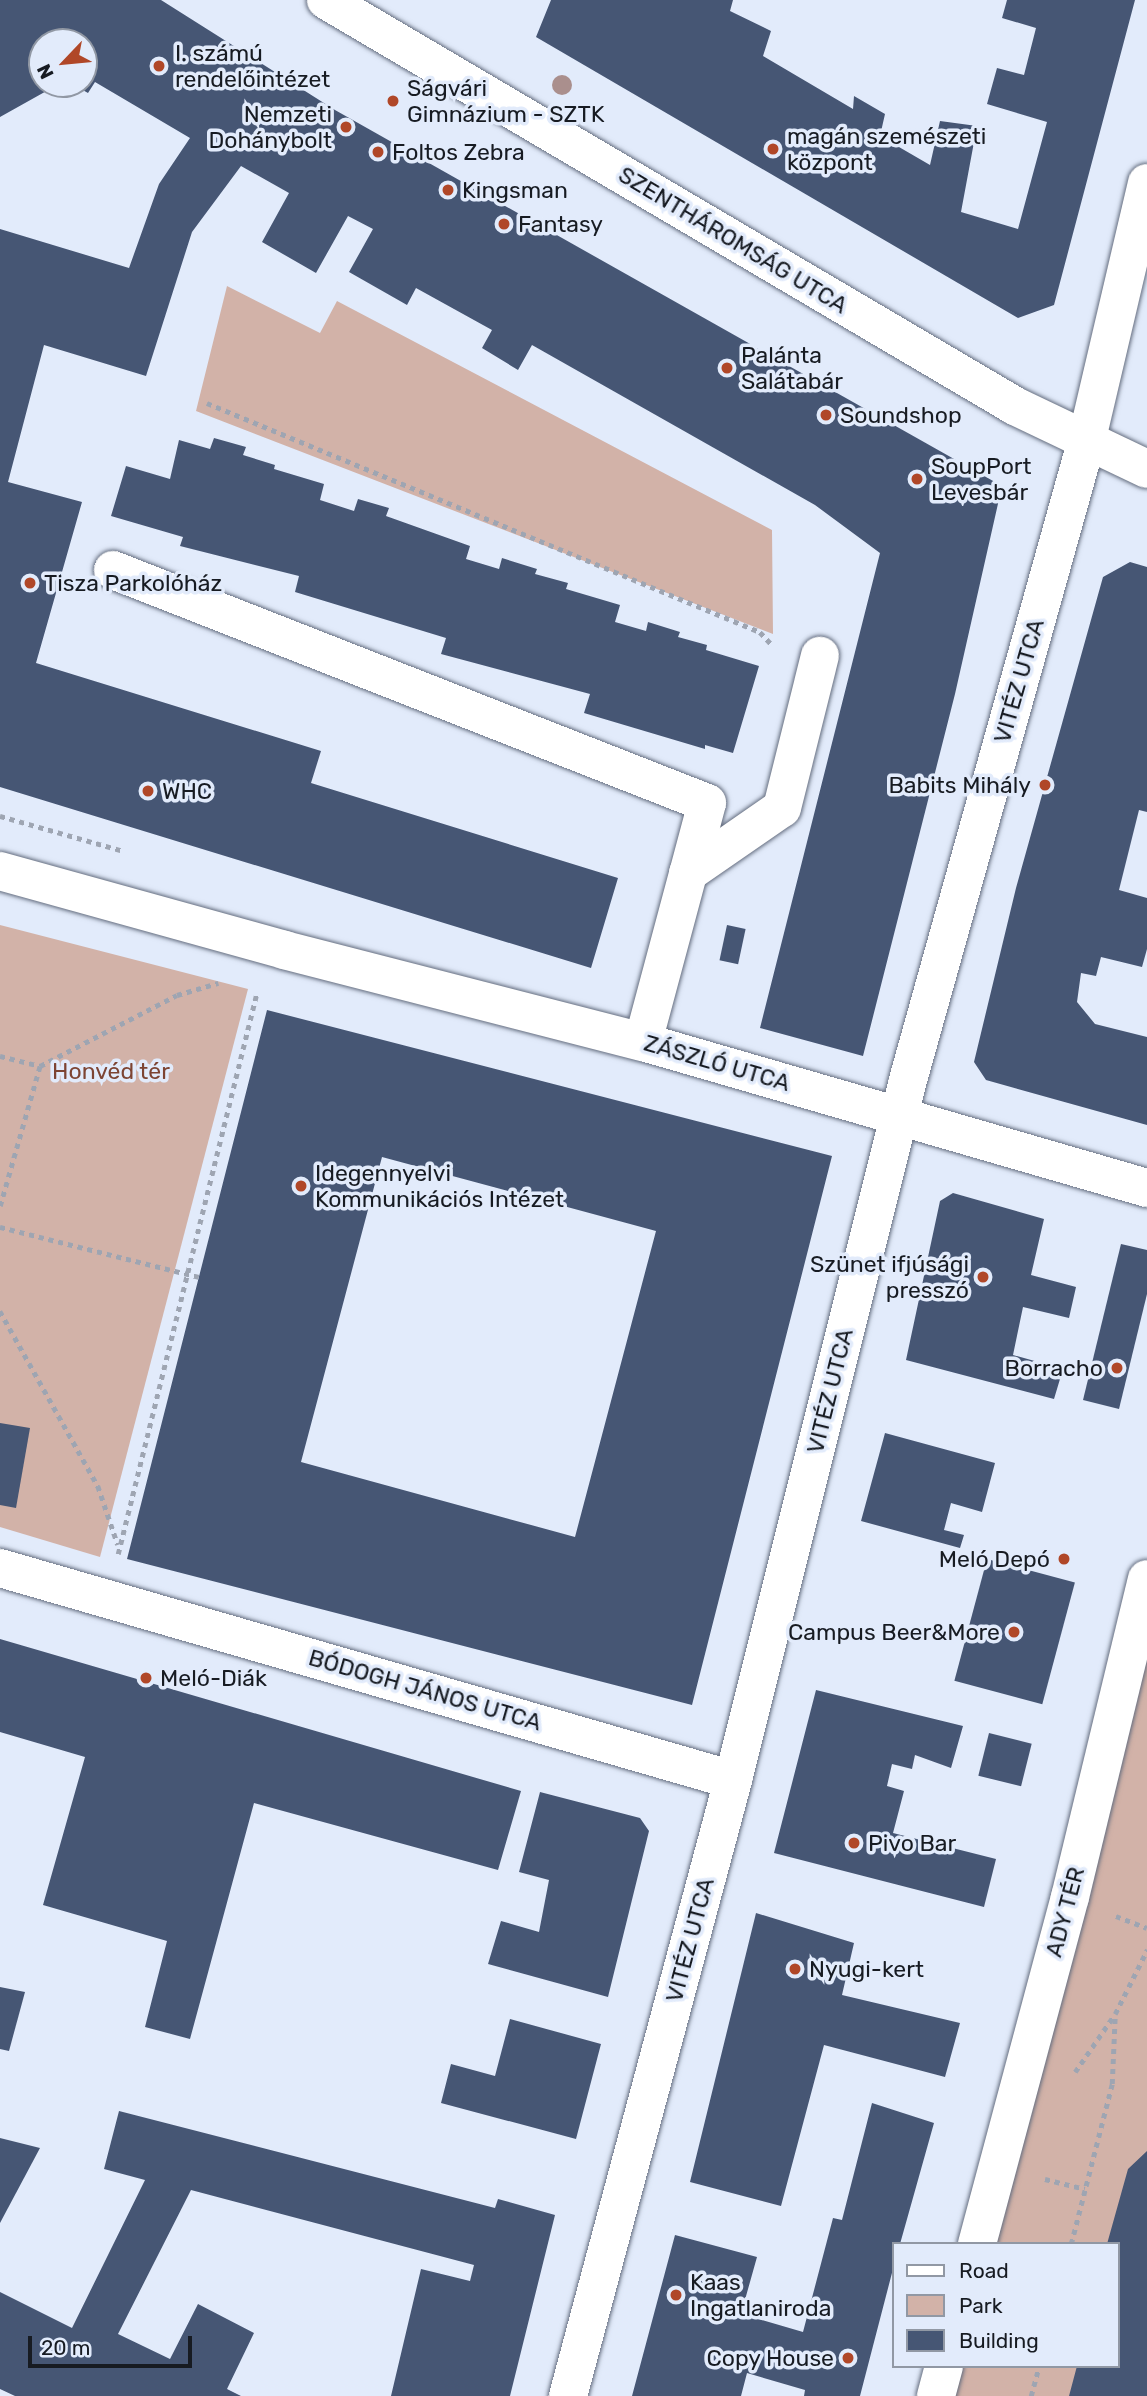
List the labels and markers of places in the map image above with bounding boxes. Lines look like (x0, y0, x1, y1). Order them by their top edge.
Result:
place label: I. számú rendelőintézet (175, 39, 330, 93)
marker: I. számú rendelőintézet (149, 56, 169, 76)
place label: Ságvári Gimnázium - SZTK (407, 74, 605, 128)
marker: Ságvári Gimnázium - SZTK (385, 93, 401, 109)
place label: Nemzeti Dohánybolt (209, 100, 332, 154)
marker: Nemzeti Dohánybolt (338, 119, 354, 135)
place label: magán szemészeti központ (787, 122, 986, 176)
place label: Foltos Zebra (392, 138, 525, 166)
marker: magán szemészeti központ (765, 141, 781, 157)
marker: Foltos Zebra (370, 144, 386, 160)
place label: Kingsman (462, 176, 568, 204)
marker: Kingsman (440, 182, 456, 198)
place label: Fantasy (518, 210, 603, 238)
marker: Fantasy (496, 216, 512, 232)
place label: Palánta Salátabár (741, 341, 843, 395)
marker: Palánta Salátabár (719, 360, 735, 376)
place label: Soundshop (840, 401, 962, 429)
marker: Soundshop (818, 407, 834, 423)
place label: SoupPort Levesbár (931, 452, 1032, 506)
marker: SoupPort Levesbár (909, 471, 925, 487)
place label: Tisza Parkolóház (44, 569, 222, 597)
marker: Tisza Parkolóház (22, 575, 38, 591)
place label: Babits Mihály (889, 771, 1031, 799)
place label: WHC (162, 777, 212, 805)
marker: Babits Mihály (1037, 777, 1053, 793)
marker: WHC (140, 783, 156, 799)
place label: Idegennyelvi Kommunikációs Intézet (315, 1159, 564, 1213)
marker: Idegennyelvi Kommunikációs Intézet (293, 1178, 309, 1194)
place label: Szünet ifjúsági presszó (810, 1250, 969, 1304)
marker: Szünet ifjúsági presszó (975, 1269, 991, 1285)
place label: Borracho (1005, 1354, 1103, 1382)
marker: Borracho (1109, 1360, 1125, 1376)
place label: Meló Depó (939, 1545, 1050, 1573)
marker: Meló Depó (1056, 1551, 1072, 1567)
place label: Campus Beer&More (788, 1618, 1000, 1646)
marker: Campus Beer&More (1006, 1624, 1022, 1640)
place label: Meló-Diák (160, 1664, 267, 1692)
marker: Meló-Diák (138, 1670, 154, 1686)
place label: Pivo Bar (868, 1829, 956, 1857)
marker: Pivo Bar (846, 1835, 862, 1851)
place label: Nyugi-kert (809, 1955, 924, 1983)
marker: Nyugi-kert (787, 1961, 803, 1977)
place label: Kaas Ingatlaniroda (690, 2268, 831, 2322)
marker: Kaas Ingatlaniroda (668, 2287, 684, 2303)
place label: Copy House (706, 2344, 834, 2372)
marker: Copy House (840, 2350, 856, 2366)

